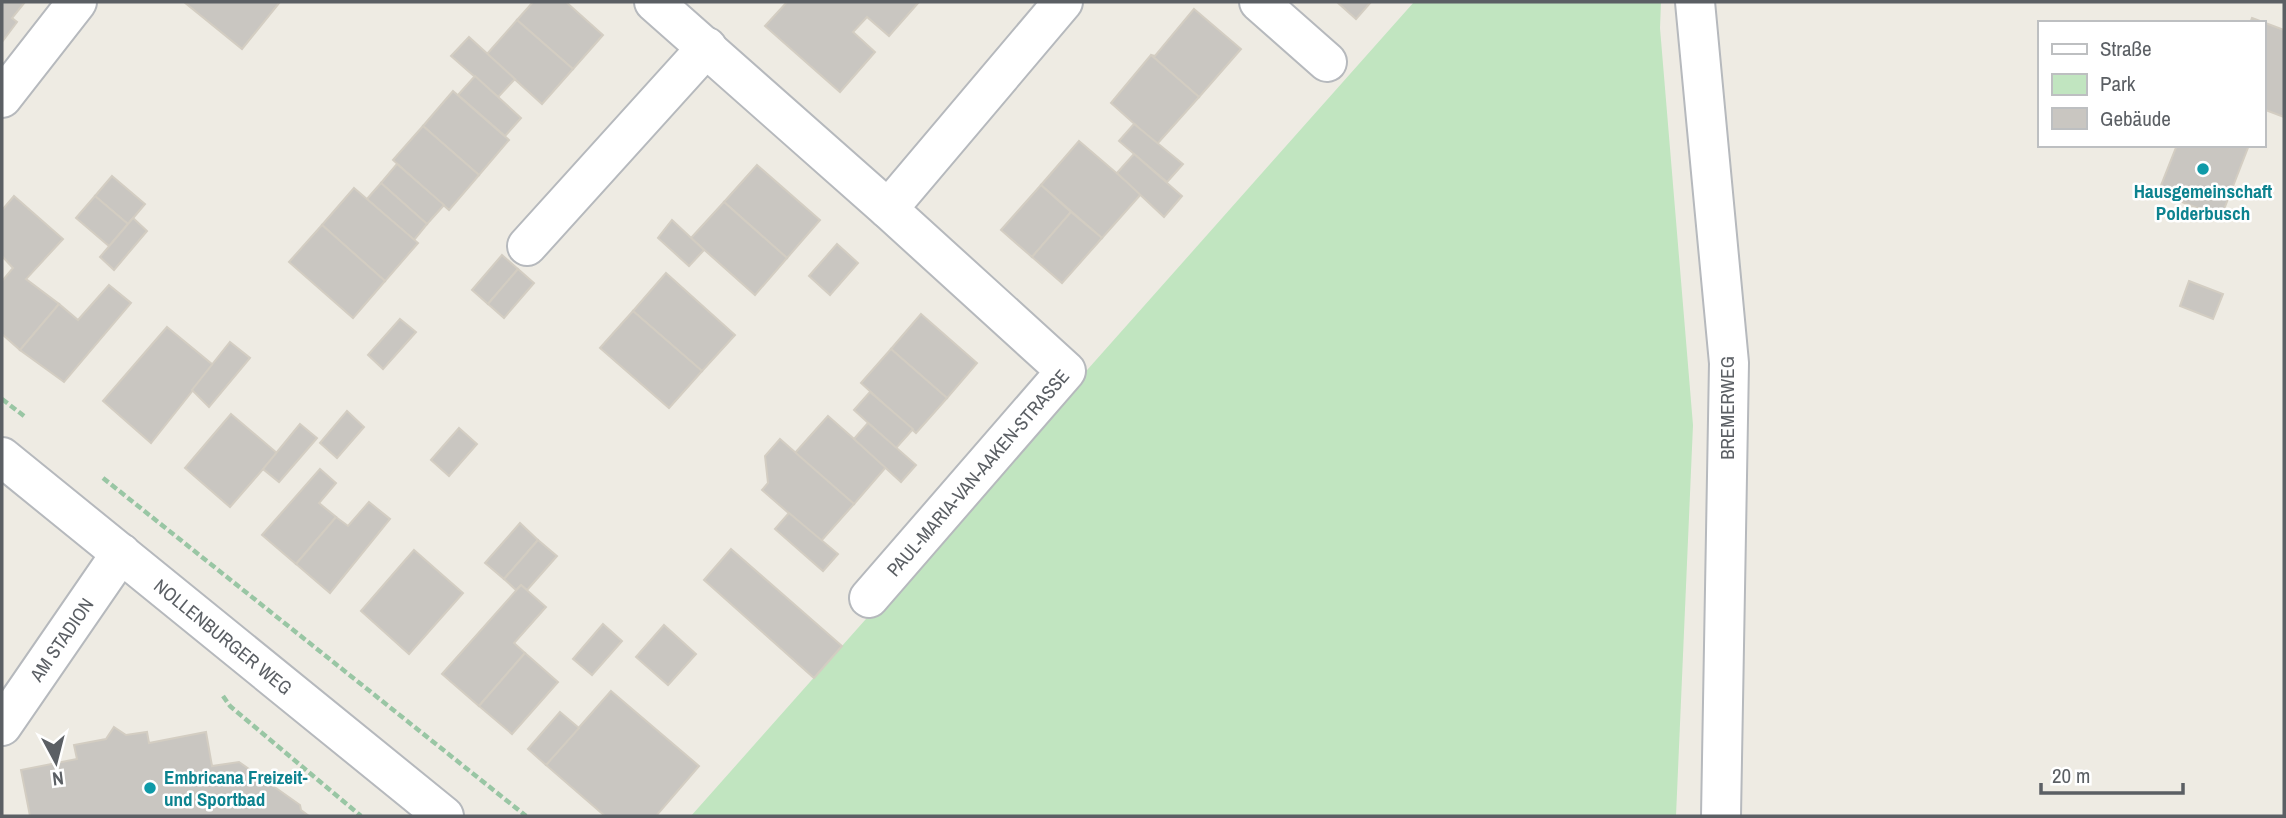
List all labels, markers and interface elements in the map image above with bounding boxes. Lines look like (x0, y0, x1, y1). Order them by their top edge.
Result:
legend (2038, 21, 2265, 147)
text: Straße (2100, 34, 2152, 63)
text: Park (2100, 69, 2136, 98)
text: Gebäude (2100, 104, 2171, 133)
marker: Hausgemeinschaft Polderbusch (2195, 161, 2211, 177)
place label: Hausgemeinschaft Polderbusch (2134, 178, 2272, 226)
street label: BREMERWEG (1714, 356, 1740, 460)
street label: PAUL-MARIA-VAN-AAKEN-STRASSE (881, 364, 1075, 582)
street label: NOLLENBURGER WEG (149, 573, 298, 701)
street label: AM STADION (23, 593, 99, 687)
north arrow (21, 727, 91, 797)
scale bar (2041, 752, 2183, 796)
text: 20 m (2052, 761, 2090, 790)
place label: Embricana Freizeit- und Sportbad (164, 764, 308, 812)
text: N (51, 765, 65, 792)
marker: Embricana Freizeit- und Sportbad (142, 780, 158, 796)

